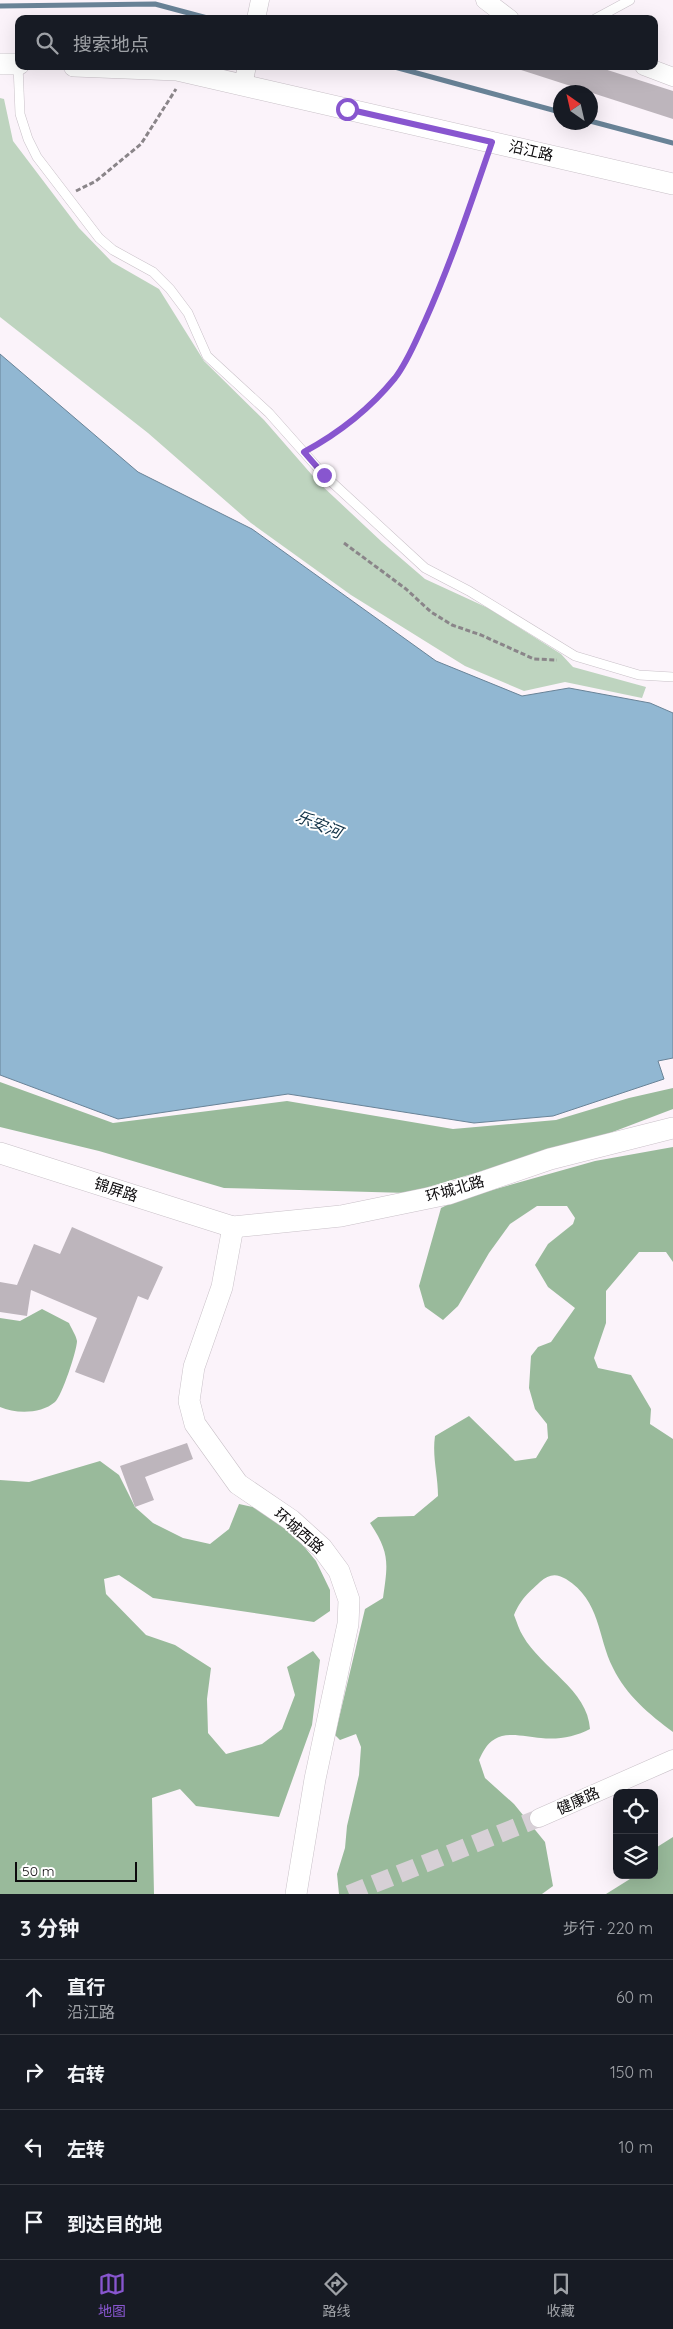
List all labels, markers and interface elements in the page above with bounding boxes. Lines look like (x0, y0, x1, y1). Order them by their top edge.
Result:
search box (15, 15, 658, 70)
icon: search (33, 29, 61, 57)
text: 搜索地点 (73, 32, 149, 56)
north arrow (553, 85, 598, 130)
route start (336, 98, 359, 121)
street label: 沿江路 (507, 136, 555, 165)
route end (313, 464, 336, 487)
water label: 乐安河 (293, 806, 348, 843)
street label: 环城北路 (423, 1171, 486, 1206)
street label: 锦屏路 (92, 1174, 140, 1206)
street label: 环城西路 (270, 1504, 328, 1557)
street label: 健康路 (553, 1783, 602, 1818)
map controls (613, 1789, 658, 1879)
button: locate (613, 1789, 658, 1834)
button: layers (613, 1834, 658, 1879)
scale bar (15, 1859, 138, 1882)
text: 50 m (22, 1862, 55, 1880)
text: 3 分钟 (20, 1915, 79, 1941)
text: 步行 · 220 m (563, 1918, 653, 1938)
text: 直行 (67, 1975, 105, 1999)
icon: ahead (20, 1983, 48, 2011)
text: 60 m (616, 1987, 653, 2007)
text: 沿江路 (67, 2002, 115, 2022)
icon: right (20, 2058, 48, 2086)
text: 右转 (67, 2062, 105, 2086)
text: 150 m (610, 2062, 653, 2082)
icon: left (20, 2133, 48, 2161)
text: 左转 (67, 2137, 105, 2161)
text: 10 m (619, 2137, 653, 2157)
icon: arrive (20, 2208, 48, 2236)
text: 到达目的地 (67, 2212, 162, 2236)
tab: 地图 (98, 2270, 126, 2320)
tab: 路线 (322, 2270, 350, 2320)
tab: 收藏 (547, 2270, 575, 2320)

